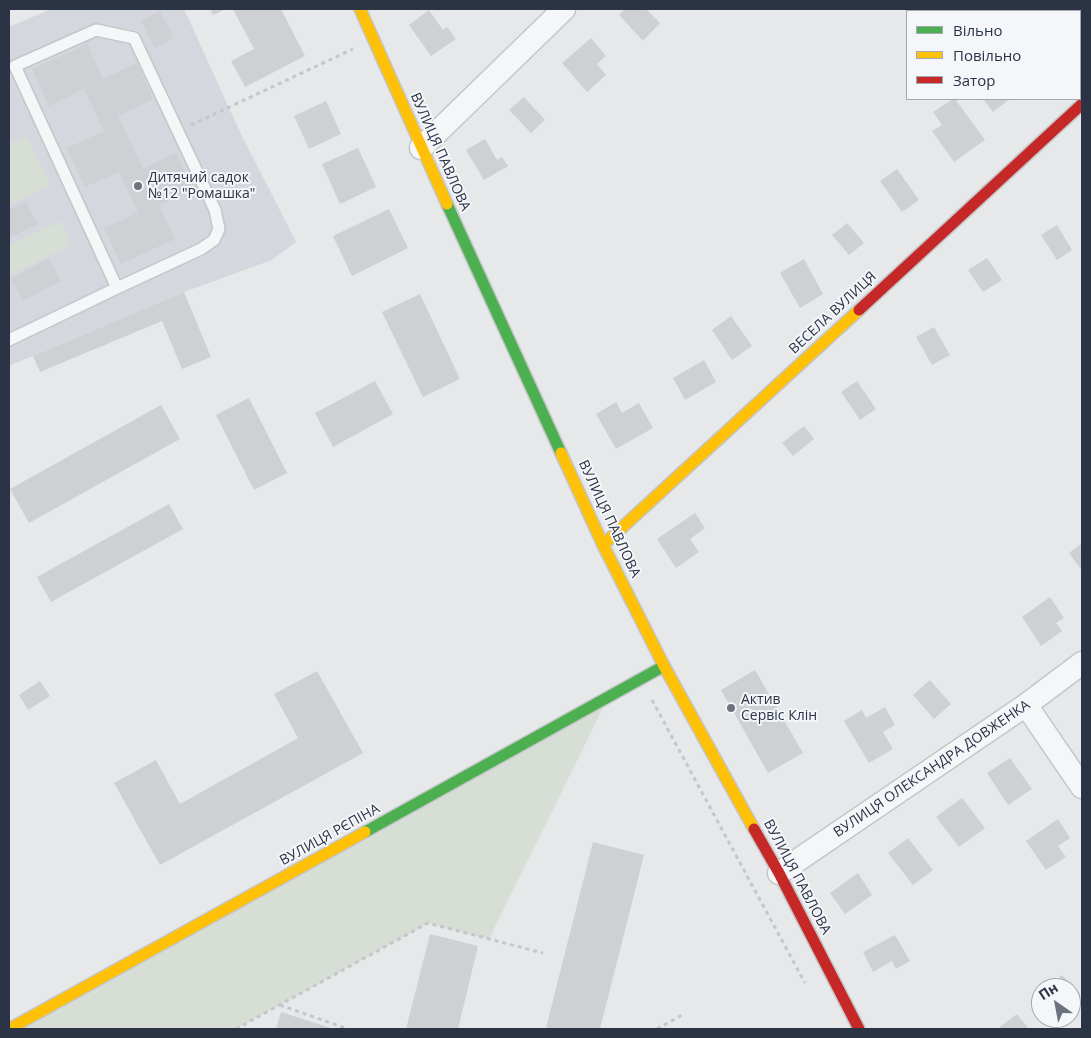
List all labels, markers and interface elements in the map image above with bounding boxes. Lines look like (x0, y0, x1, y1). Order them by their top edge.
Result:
legend (906, 10, 1081, 100)
text: Вільно (953, 20, 1002, 40)
text: Повільно (953, 45, 1021, 65)
text: Затор (953, 70, 995, 90)
street label: ВУЛИЦЯ ПАВЛОВА (406, 90, 474, 214)
place label: Дитячий садок №12 "Ромашка" (148, 170, 255, 202)
marker: Дитячий садок №12 "Ромашка" (132, 180, 144, 192)
street label: ВЕСЕЛА ВУЛИЦЯ (786, 268, 880, 358)
street label: ВУЛИЦЯ ПАВЛОВА (574, 458, 644, 580)
place label: Актив Сервiс Клiн (741, 692, 817, 724)
street label: ВУЛИЦЯ ОЛЕКСАНДРА ДОВЖЕНКА (831, 697, 1033, 841)
marker: Актив Сервiс Клiн (725, 702, 737, 714)
street label: ВУЛИЦЯ РЄПІНА (277, 801, 383, 869)
street label: ВУЛИЦЯ ПАВЛОВА (760, 817, 834, 937)
north arrow (1031, 978, 1081, 1028)
text: Пн (1035, 978, 1062, 1004)

